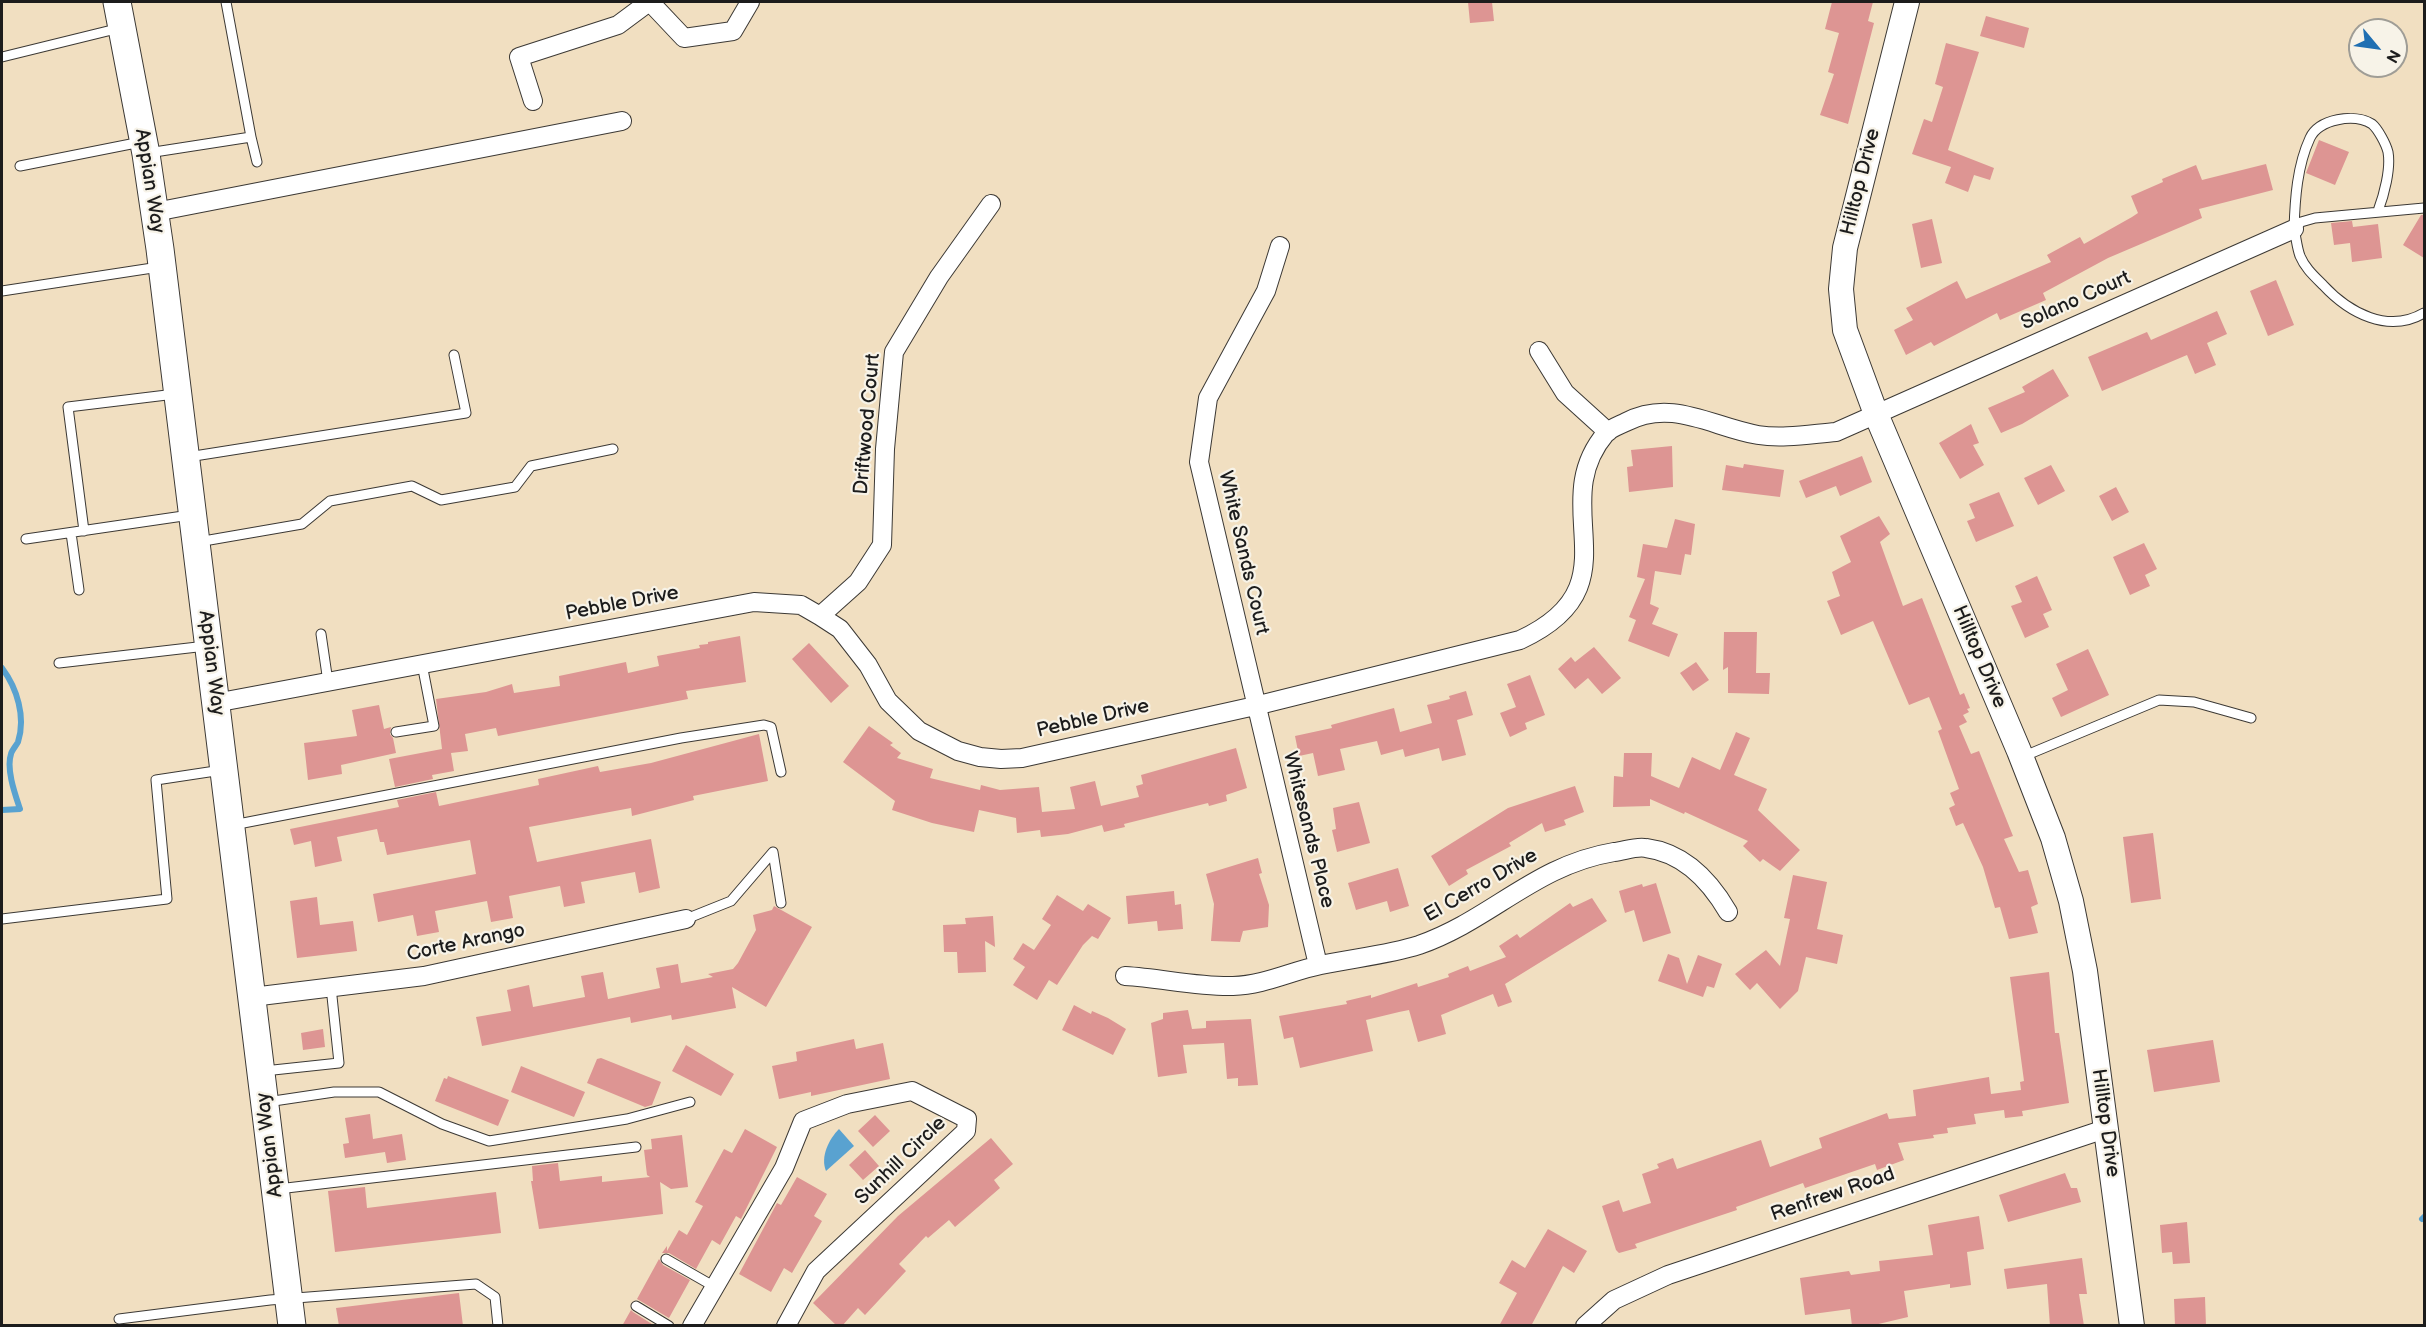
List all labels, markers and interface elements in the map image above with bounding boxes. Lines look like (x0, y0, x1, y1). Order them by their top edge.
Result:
north arrow (2348, 18, 2408, 78)
text: N (2381, 46, 2404, 66)
street label: Hilltop Drive (1836, 126, 1886, 238)
street label: Appian Way (129, 127, 169, 235)
street label: Solano Court (2018, 266, 2134, 336)
street label: Driftwood Court (850, 352, 886, 496)
street label: White Sands Court (1212, 469, 1274, 637)
street label: Pebble Drive (563, 581, 681, 627)
street label: Hilltop Drive (1947, 602, 2011, 712)
street label: Appian Way (193, 609, 229, 717)
street label: Pebble Drive (1034, 694, 1152, 744)
street label: Whitesands Place (1277, 749, 1339, 911)
street label: El Cerro Drive (1420, 844, 1542, 928)
street label: Corte Arango (405, 919, 527, 967)
street label: Hilltop Drive (2086, 1067, 2124, 1179)
street label: Appian Way (252, 1091, 288, 1199)
street label: Sunhill Circle (851, 1112, 951, 1210)
street label: Renfrew Road (1768, 1163, 1898, 1227)

